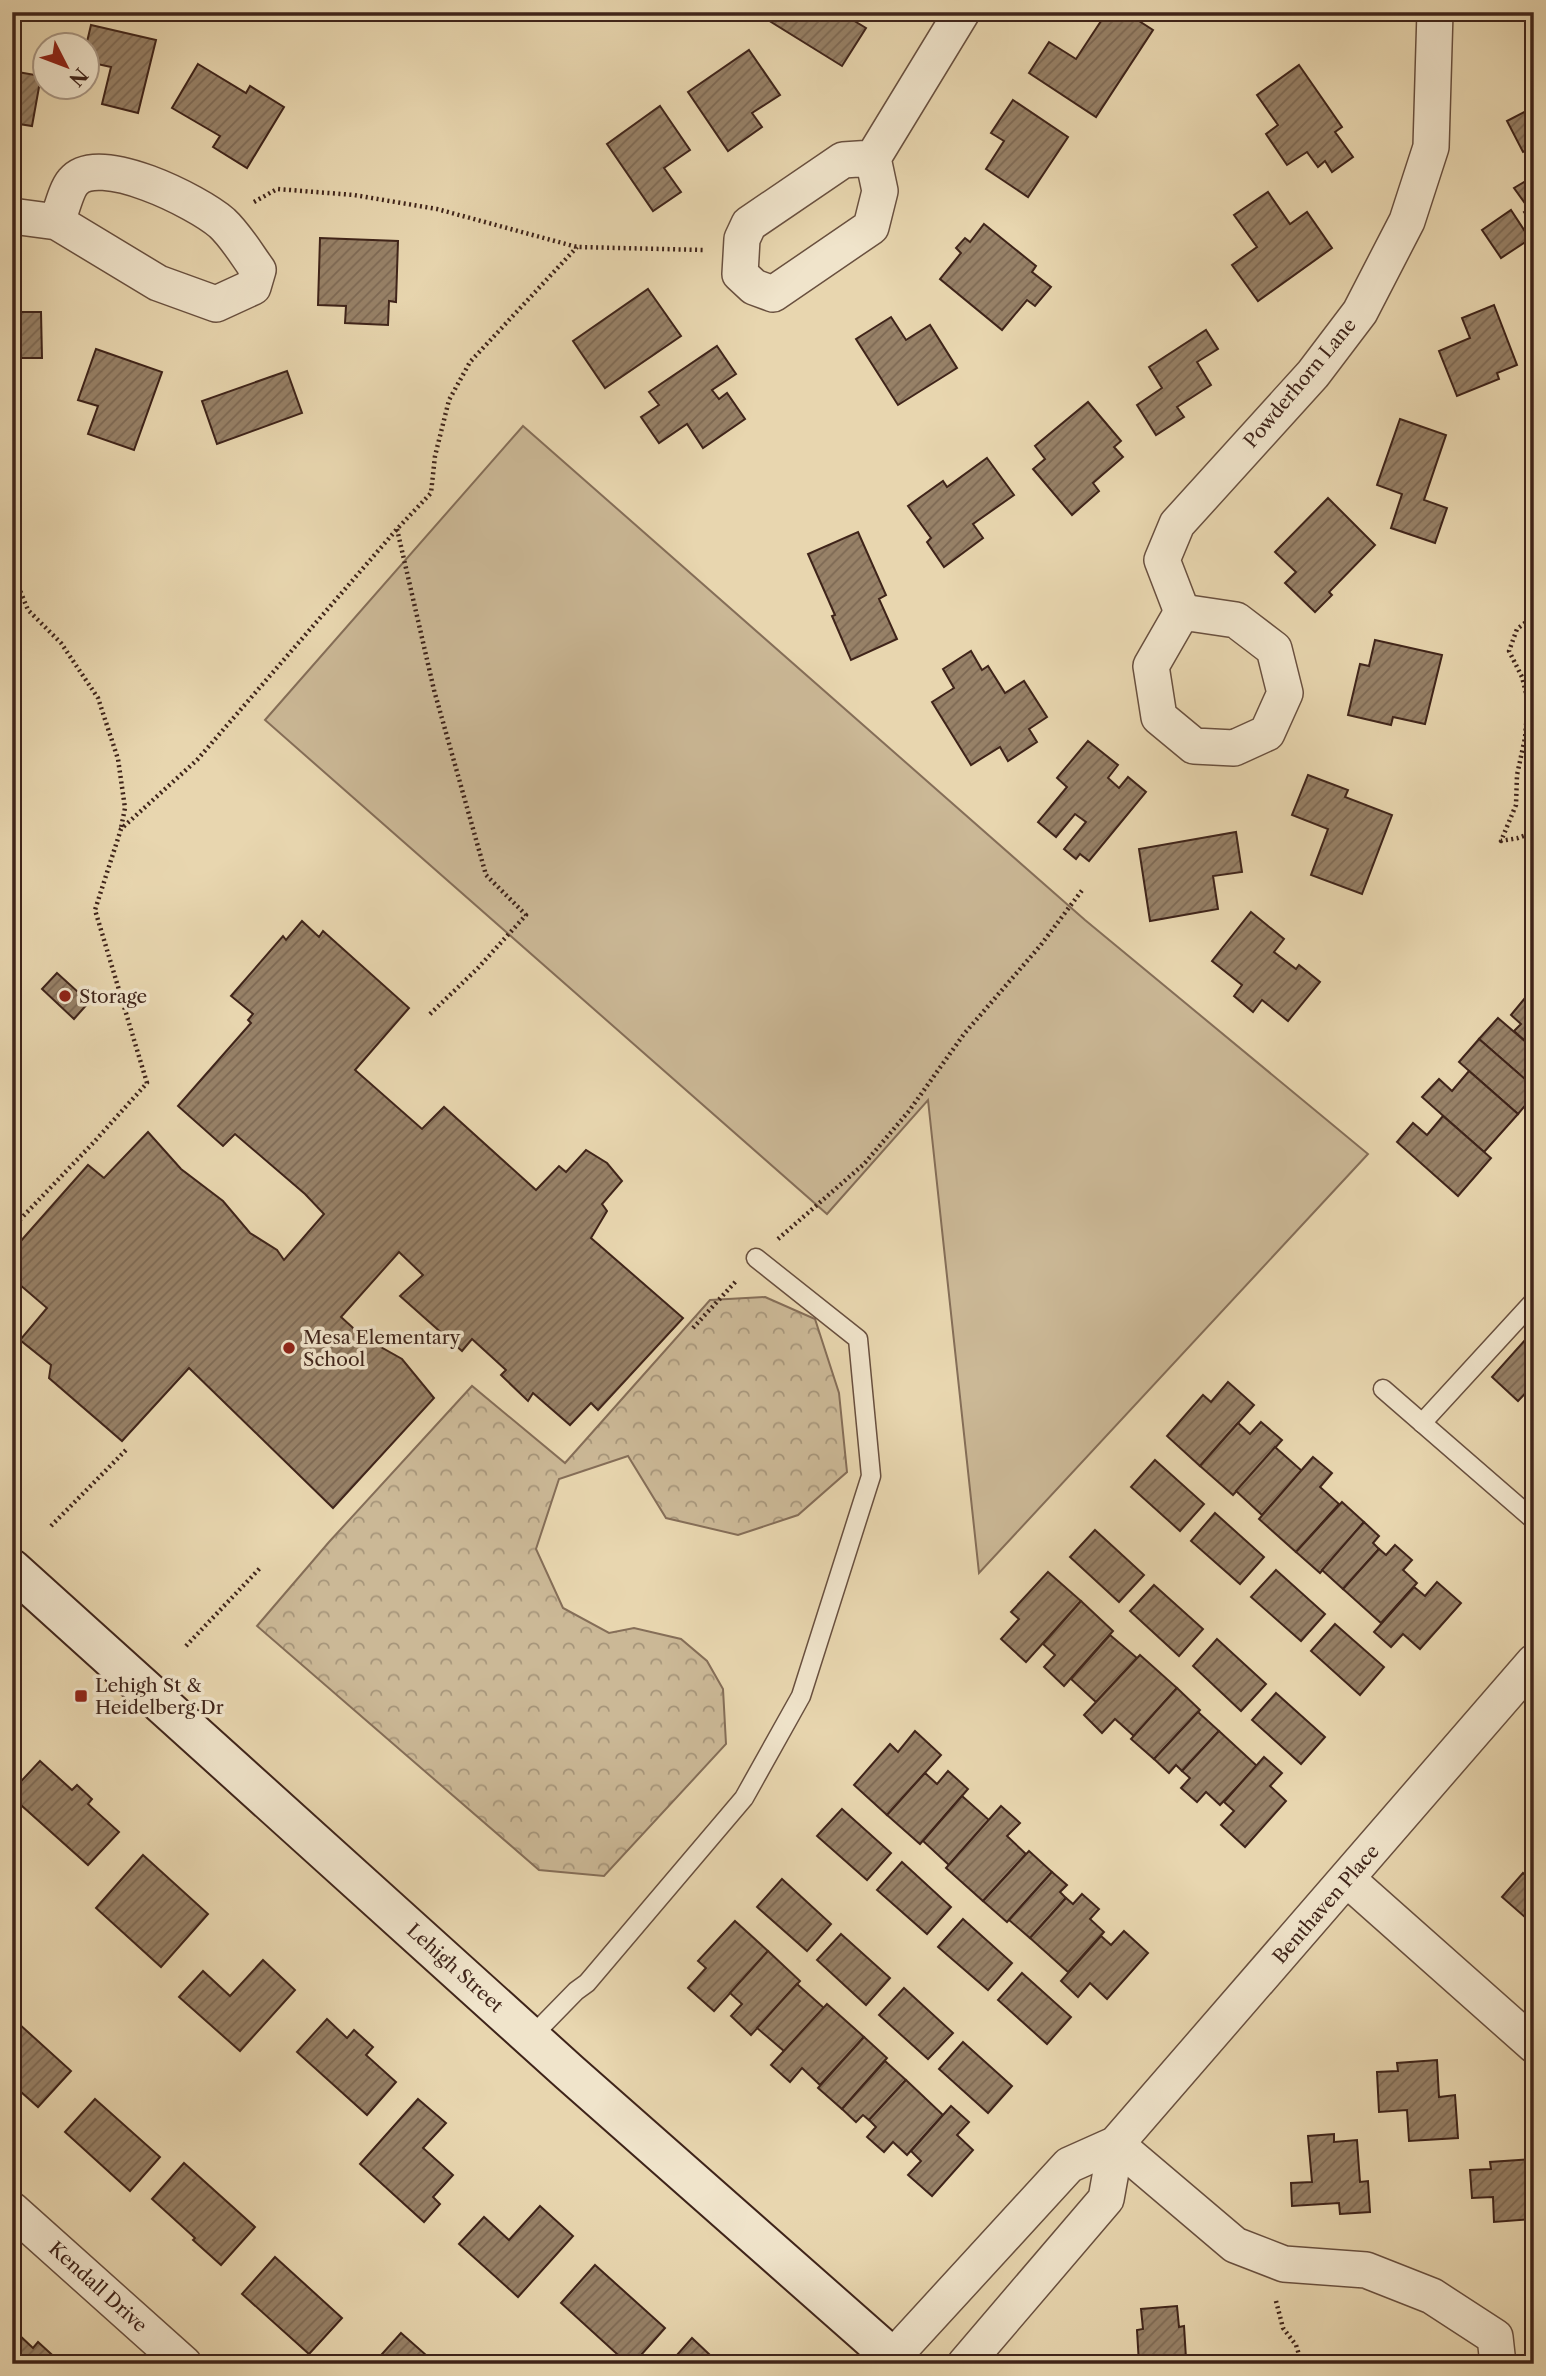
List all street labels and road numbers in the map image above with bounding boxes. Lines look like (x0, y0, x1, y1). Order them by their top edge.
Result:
street label: Powderhorn Lane (1239, 314, 1361, 452)
street label: Benthaven Place (1268, 1840, 1384, 1968)
street label: Lehigh Street (402, 1919, 508, 2017)
street label: Kendall Drive (44, 2237, 152, 2337)

